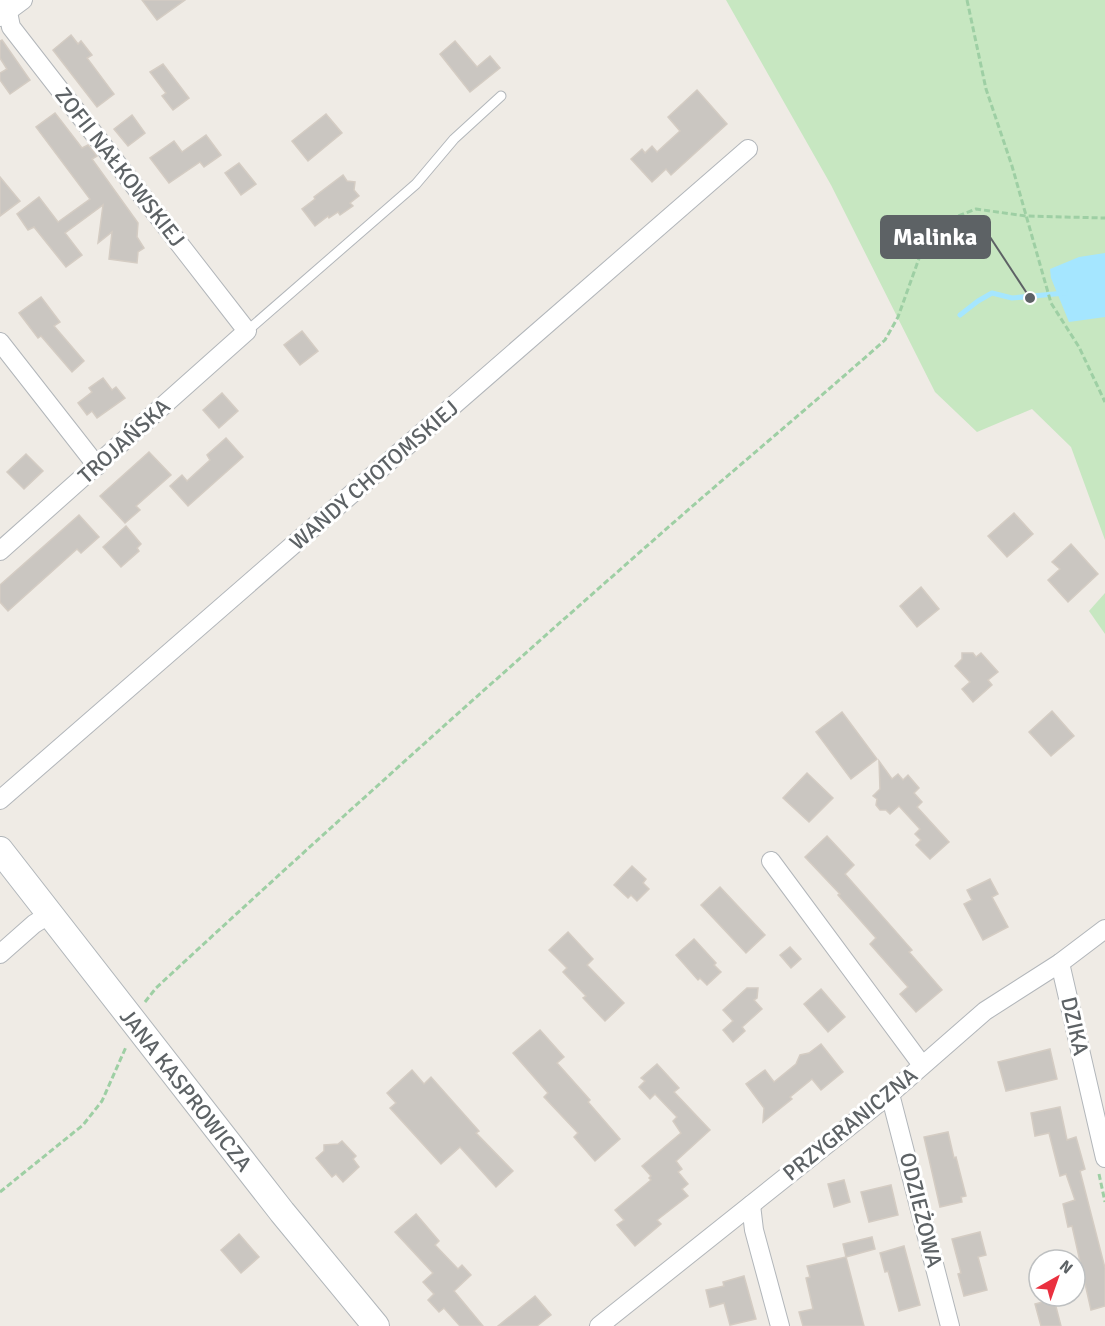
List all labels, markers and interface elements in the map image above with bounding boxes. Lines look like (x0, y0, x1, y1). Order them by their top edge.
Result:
street label: ZOFII NAŁKOWSKIEJ (49, 82, 191, 252)
callout: Malinka (881, 216, 990, 258)
text: Malinka (893, 222, 977, 252)
street label: TROJAŃSKA (72, 392, 176, 489)
street label: WANDY CHOTOMSKIEJ (284, 394, 464, 556)
street label: DZIKA (1055, 994, 1095, 1058)
street label: JANA KASPROWICZA (114, 1003, 258, 1177)
street label: PRZYGRANICZNA (777, 1061, 923, 1186)
street label: ODZIEŻOWA (894, 1150, 948, 1271)
north arrow (1027, 1248, 1087, 1308)
text: N (1055, 1256, 1077, 1279)

